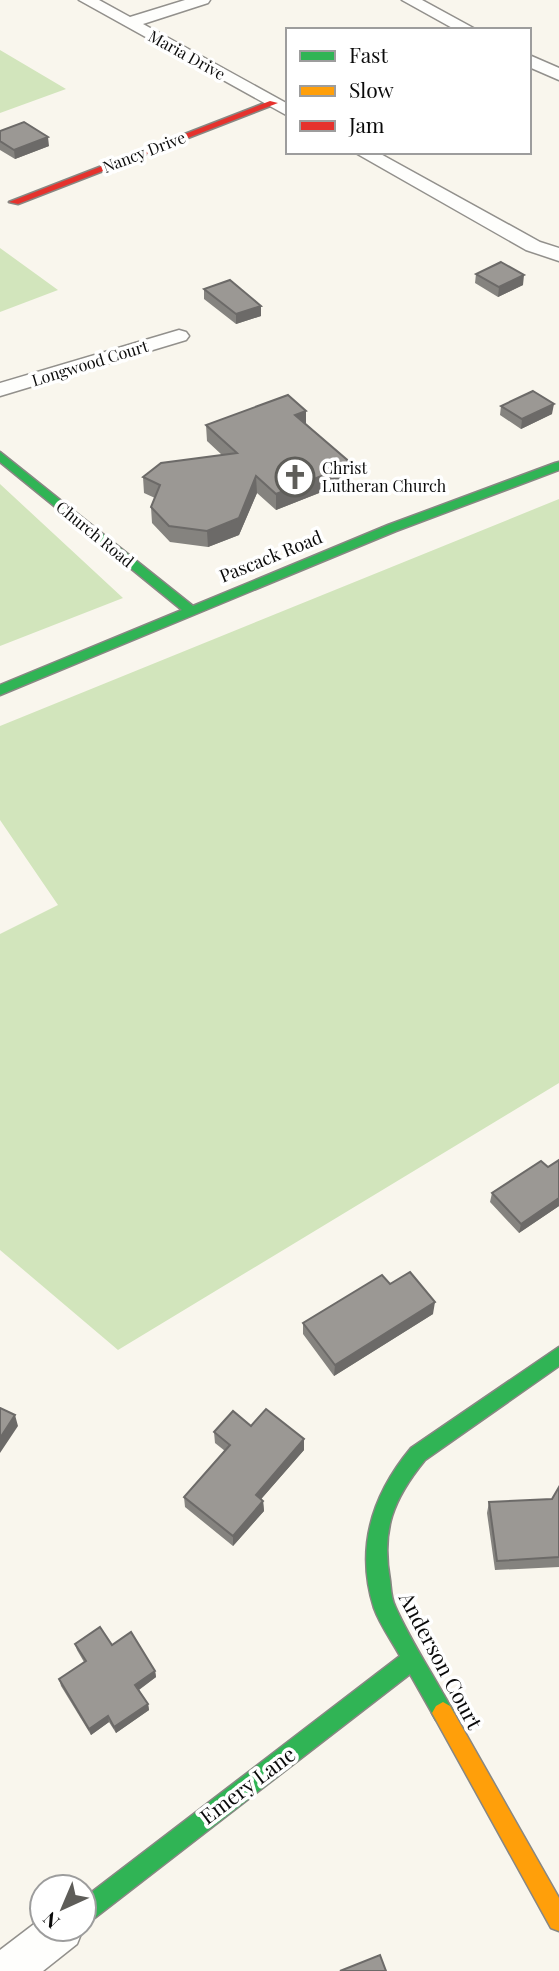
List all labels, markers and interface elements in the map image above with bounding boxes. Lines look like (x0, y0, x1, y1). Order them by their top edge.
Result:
street label: Maria Drive (145, 25, 229, 84)
legend (286, 28, 531, 154)
text: Fast (349, 40, 388, 68)
text: Slow (349, 75, 394, 103)
text: Jam (348, 110, 385, 138)
street label: Nancy Drive (99, 126, 188, 177)
street label: Longwood Court (29, 335, 151, 390)
church icon: Christ Lutheran Church (274, 456, 316, 498)
place label: Christ Lutheran Church (322, 457, 447, 496)
street label: Church Road (52, 496, 138, 571)
street label: Pascack Road (216, 524, 326, 588)
street label: Anderson Court (393, 1586, 490, 1734)
street label: Emery Lane (193, 1739, 300, 1829)
north arrow (28, 1873, 98, 1943)
text: N (36, 1907, 64, 1935)

